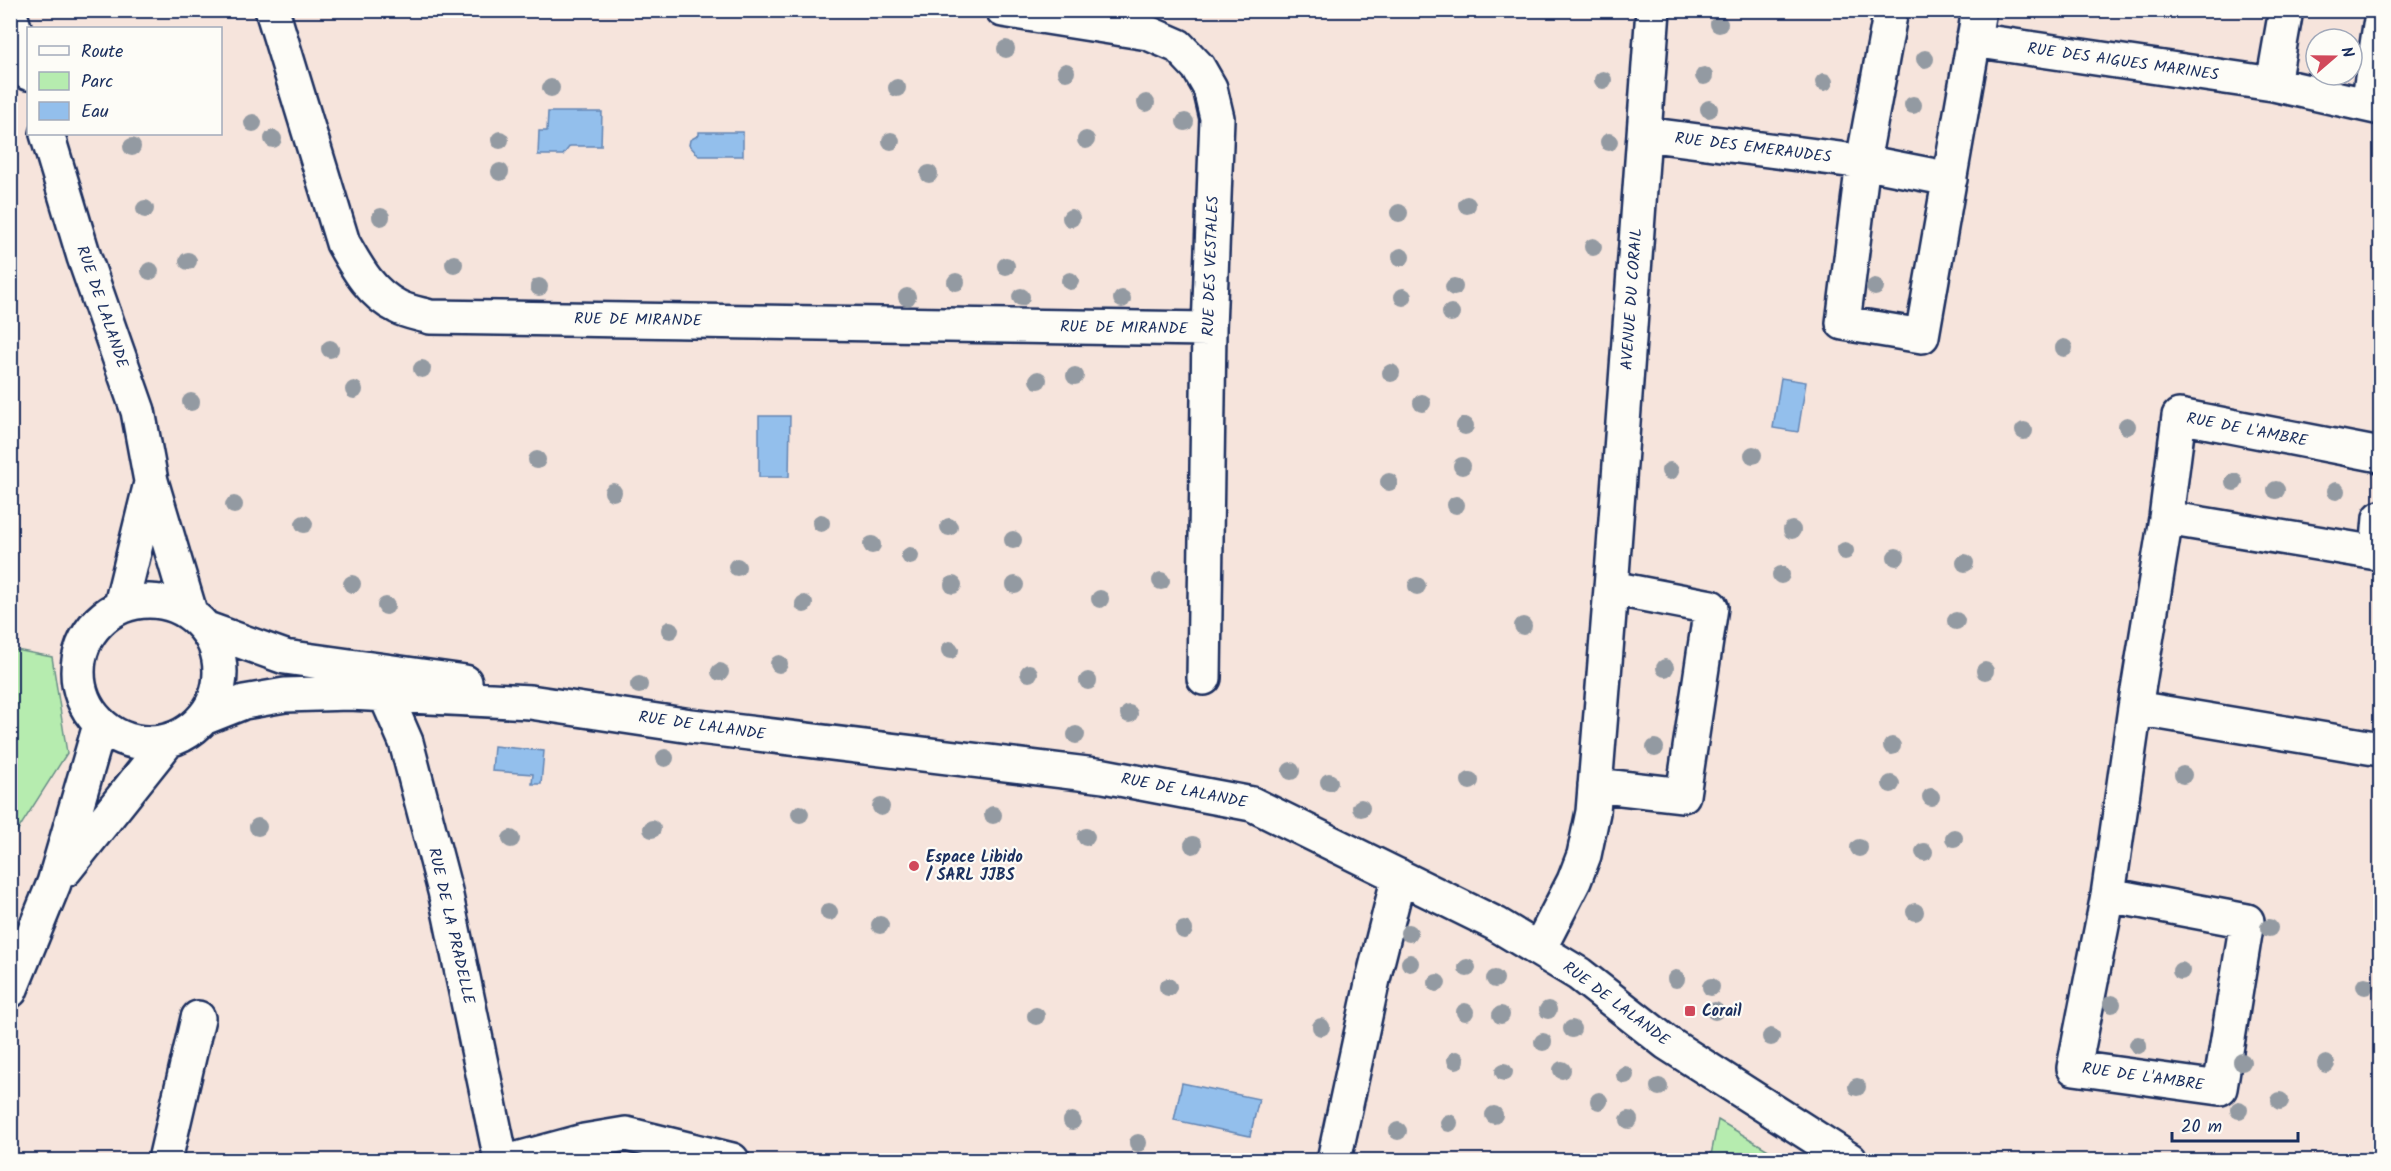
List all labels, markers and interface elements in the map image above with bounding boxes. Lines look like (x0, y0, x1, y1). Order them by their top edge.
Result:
legend (27, 27, 222, 135)
north arrow (2304, 27, 2364, 87)
street label: RUE DES AIGUES MARINES (2026, 36, 2221, 88)
text: Route (81, 38, 123, 67)
text: N (2333, 43, 2360, 61)
text: Parc (81, 68, 113, 97)
text: Eau (81, 98, 109, 127)
street label: RUE DES EMERAUDES (1673, 126, 1833, 170)
street label: RUE DES VESTALES (1196, 195, 1226, 337)
street label: AVENUE DU CORAIL (1615, 227, 1649, 371)
street label: RUE DE LALANDE (69, 242, 135, 372)
street label: RUE DE MIRANDE (574, 306, 703, 334)
street label: RUE DE MIRANDE (1060, 314, 1189, 342)
street label: RUE DE L'AMBRE (2184, 406, 2310, 454)
street label: RUE DE LALANDE (637, 705, 768, 747)
street label: RUE DE LALANDE (1119, 766, 1250, 816)
street label: RUE DE LA PRADELLE (421, 845, 481, 1007)
place label: Espace Libido / SARL JJBS (925, 845, 1023, 888)
marker: Espace Libido / SARL JJBS (907, 859, 921, 873)
street label: RUE DE LALANDE (1557, 955, 1675, 1053)
place label: Corail (1702, 999, 1742, 1024)
marker: Corail (1683, 1004, 1697, 1018)
street label: RUE DE L'AMBRE (2080, 1056, 2206, 1098)
scale bar (2172, 1105, 2298, 1143)
text: 20 m (2181, 1113, 2222, 1142)

